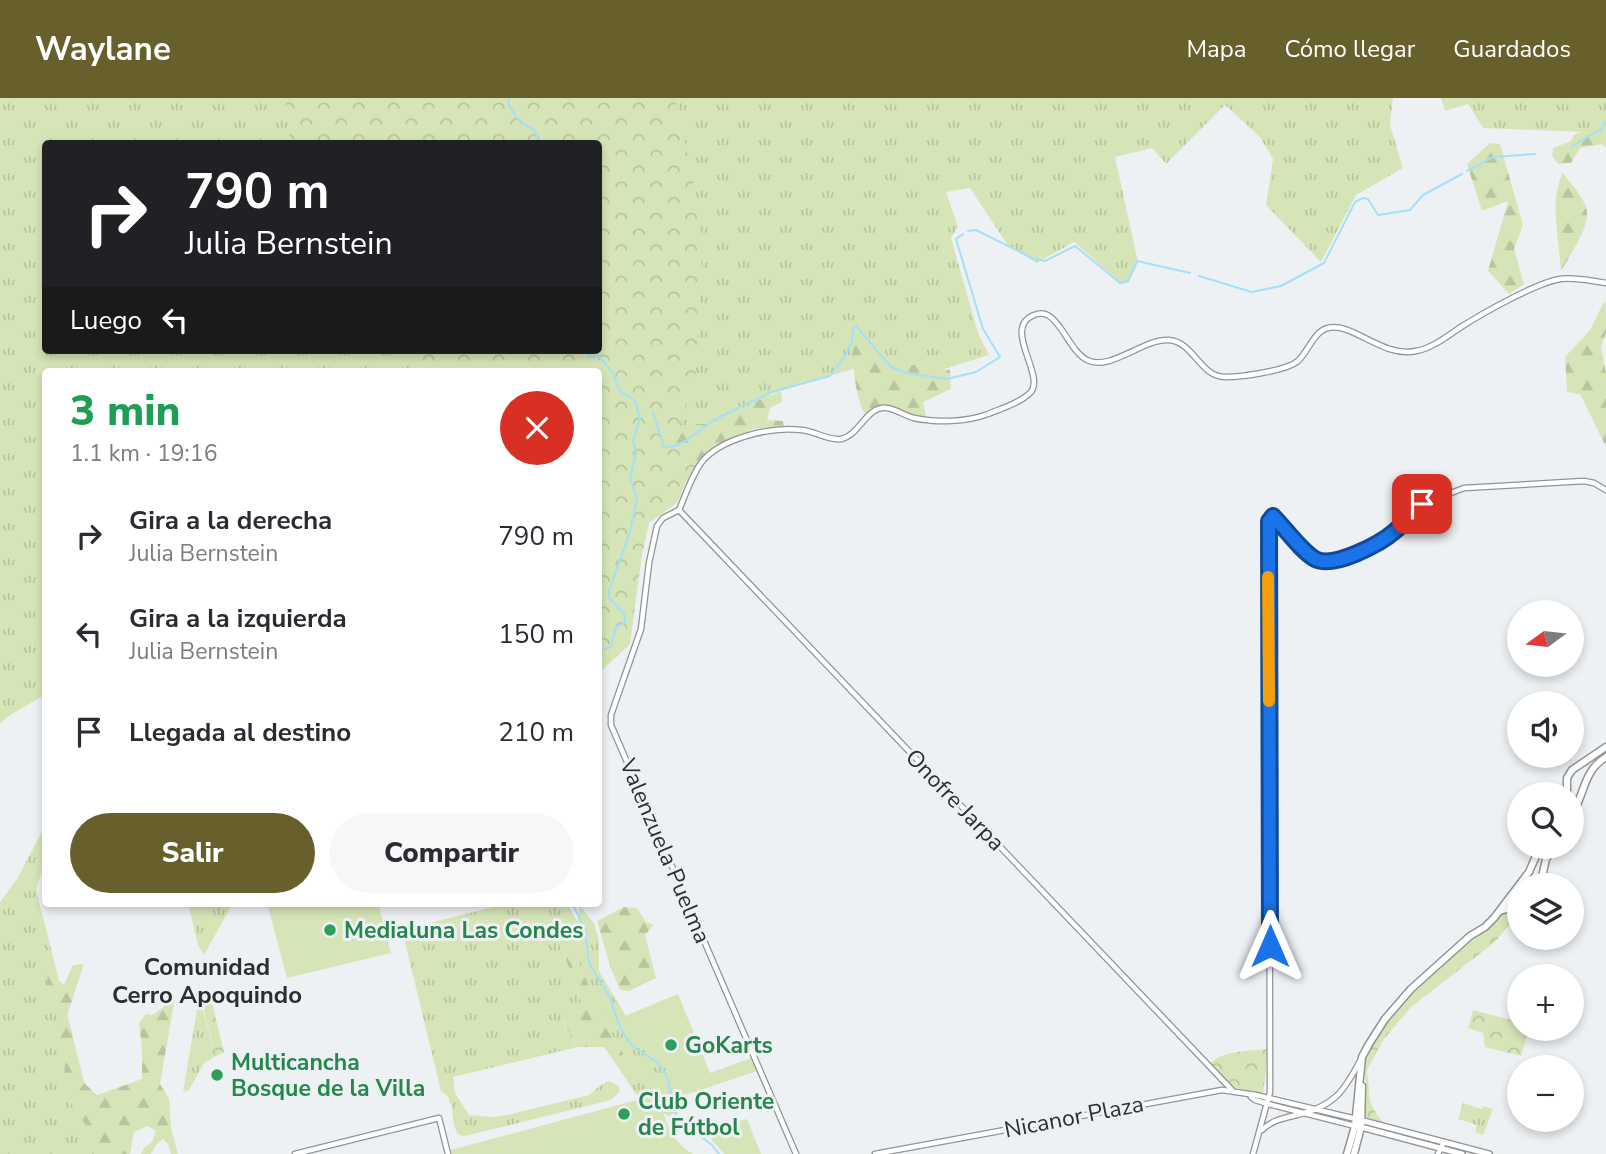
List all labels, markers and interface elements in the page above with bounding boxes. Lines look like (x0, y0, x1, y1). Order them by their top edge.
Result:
text: Waylane (35, 27, 171, 72)
text: Mapa (1186, 33, 1246, 65)
text: Cómo llegar (1284, 33, 1415, 65)
text: Guardados (1453, 33, 1571, 65)
text: 790 m (185, 158, 329, 225)
icon: right (70, 168, 161, 259)
text: Julia Bernstein (185, 222, 393, 265)
icon: left (156, 301, 194, 339)
text: Luego (70, 303, 142, 338)
text: 3 min (70, 383, 180, 440)
button: close (500, 391, 574, 465)
text: 1.1 km · 19:16 (70, 438, 217, 469)
pin (1392, 474, 1452, 534)
icon: arrive (1403, 485, 1441, 523)
text: Gira a la derecha (129, 503, 332, 538)
icon: right (70, 517, 108, 555)
text: 790 m (498, 519, 574, 554)
text: Julia Bernstein (129, 538, 278, 569)
north arrow (1507, 600, 1584, 677)
map controls (1507, 600, 1584, 1132)
text: Gira a la izquierda (129, 601, 347, 636)
icon: left (70, 615, 108, 653)
text: 150 m (498, 617, 574, 652)
text: Julia Bernstein (129, 636, 278, 667)
button: sound (1507, 691, 1584, 768)
icon: arrive (70, 713, 108, 751)
text: Llegada al destino (129, 715, 351, 750)
text: 210 m (498, 715, 574, 750)
street label: Onofre Jarpa (898, 742, 1012, 858)
street label: Valenzuela Puelma (612, 753, 718, 948)
button: search (1507, 782, 1584, 859)
button: Salir (70, 813, 315, 893)
button: Compartir (329, 813, 574, 893)
button: layers (1507, 873, 1584, 950)
position arrow (1233, 909, 1307, 983)
place label: Medialuna Las Condes (344, 915, 584, 946)
marker: Medialuna Las Condes (322, 922, 338, 938)
district label: Comunidad Cerro Apoquindo (112, 951, 302, 1011)
button: + (1507, 964, 1584, 1041)
place label: GoKarts (685, 1030, 773, 1061)
marker: GoKarts (663, 1037, 679, 1053)
place label: Multicancha Bosque de la Villa (231, 1047, 425, 1104)
button: − (1507, 1055, 1584, 1132)
marker: Multicancha Bosque de la Villa (209, 1067, 225, 1083)
place label: Club Oriente de Fútbol (638, 1086, 774, 1143)
street label: Nicanor Plaza (1002, 1088, 1146, 1146)
marker: Club Oriente de Fútbol (616, 1106, 632, 1122)

